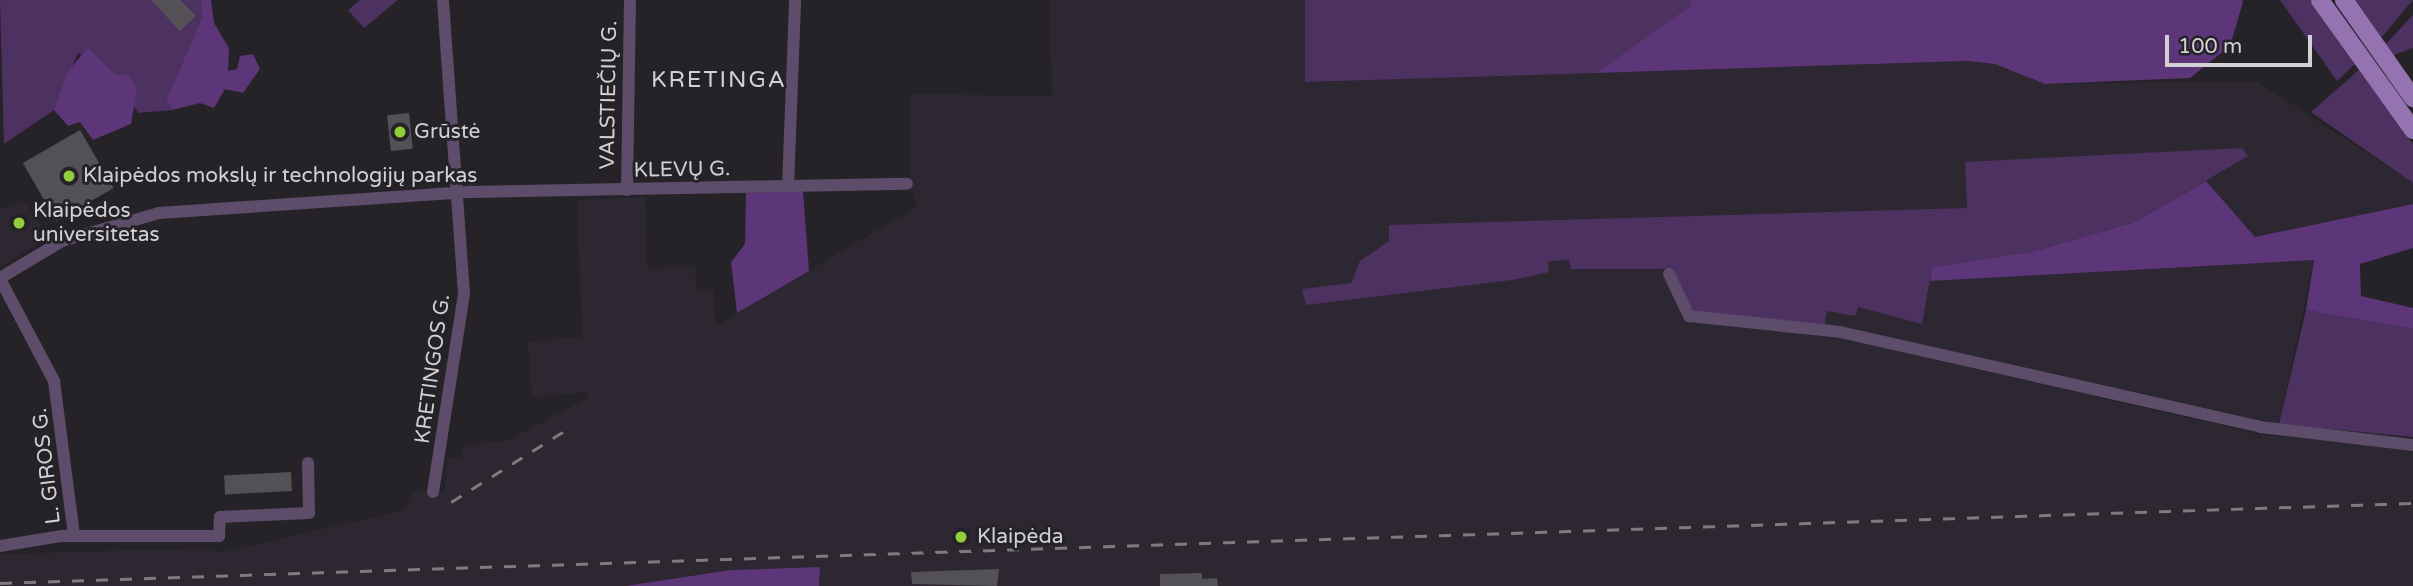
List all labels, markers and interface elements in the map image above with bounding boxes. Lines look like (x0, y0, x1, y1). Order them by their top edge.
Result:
street label: VALSTIEČIŲ G. (595, 20, 623, 170)
scale bar (2168, 21, 2315, 65)
text: 100 m (2178, 34, 2242, 59)
district label: KRETINGA (652, 66, 786, 94)
place label: Grūstė (414, 119, 480, 145)
marker: Grūstė (392, 124, 408, 140)
street label: KLEVŲ G. (633, 157, 731, 183)
place label: Klaipėdos mokslų ir technologijų parkas (83, 163, 477, 189)
marker: Klaipėdos mokslų ir technologijų parkas (61, 168, 77, 184)
place label: Klaipėdos universitetas (33, 198, 160, 248)
marker: Klaipėdos universitetas (11, 215, 27, 231)
street label: KRETINGOS G. (410, 293, 456, 445)
street label: L. GIROS G. (27, 407, 67, 525)
place label: Klaipėda (977, 524, 1064, 550)
marker: Klaipėda (951, 527, 971, 547)

